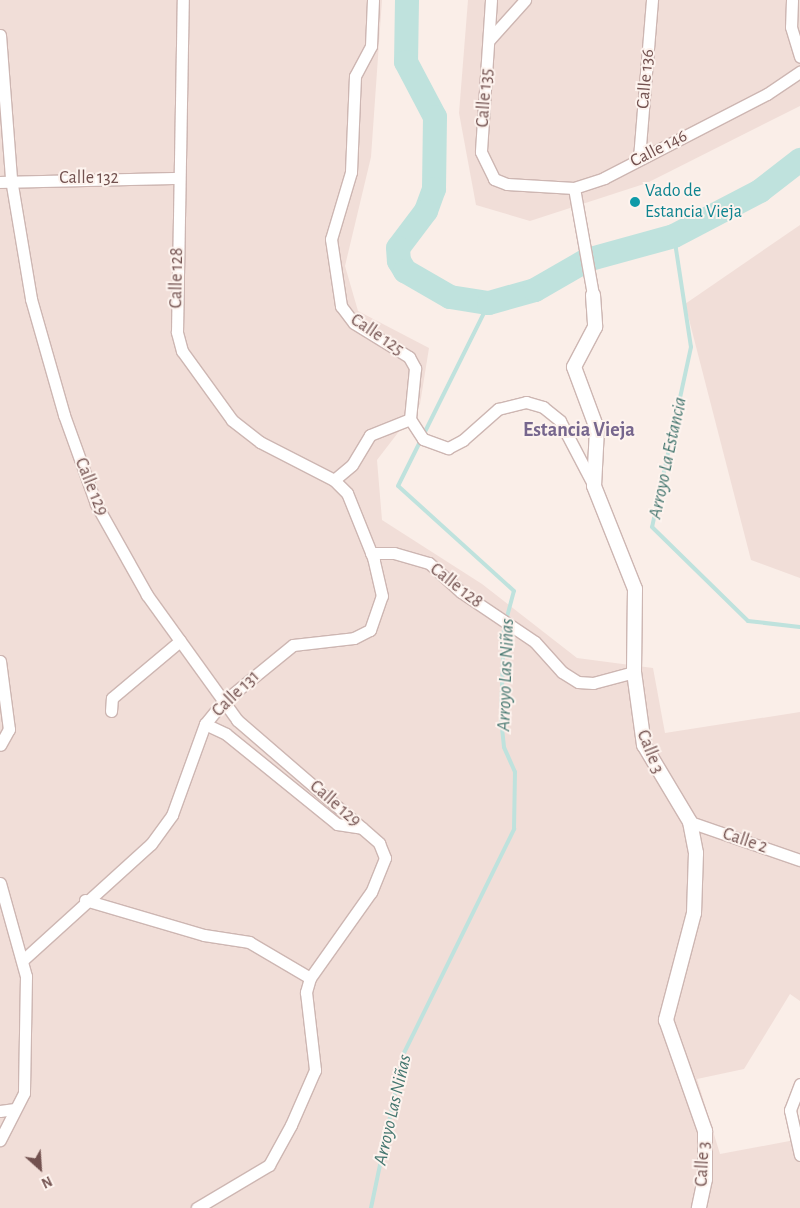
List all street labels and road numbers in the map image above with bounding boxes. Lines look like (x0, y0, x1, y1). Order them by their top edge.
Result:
street label: Calle 136 (633, 48, 659, 110)
street label: Calle 135 (472, 68, 498, 128)
street label: Calle 146 (627, 125, 691, 173)
street label: Calle 132 (59, 167, 119, 189)
street label: Calle 128 (166, 247, 188, 309)
street label: Calle 125 (346, 309, 408, 361)
street label: Calle 129 (70, 455, 112, 519)
street label: Calle 128 (425, 559, 487, 613)
street label: Calle 131 (208, 666, 264, 722)
street label: Calle 3 (632, 727, 668, 777)
street label: Calle 129 (305, 776, 365, 832)
street label: Calle 2 (720, 823, 770, 859)
street label: Calle 3 (691, 1141, 715, 1187)

